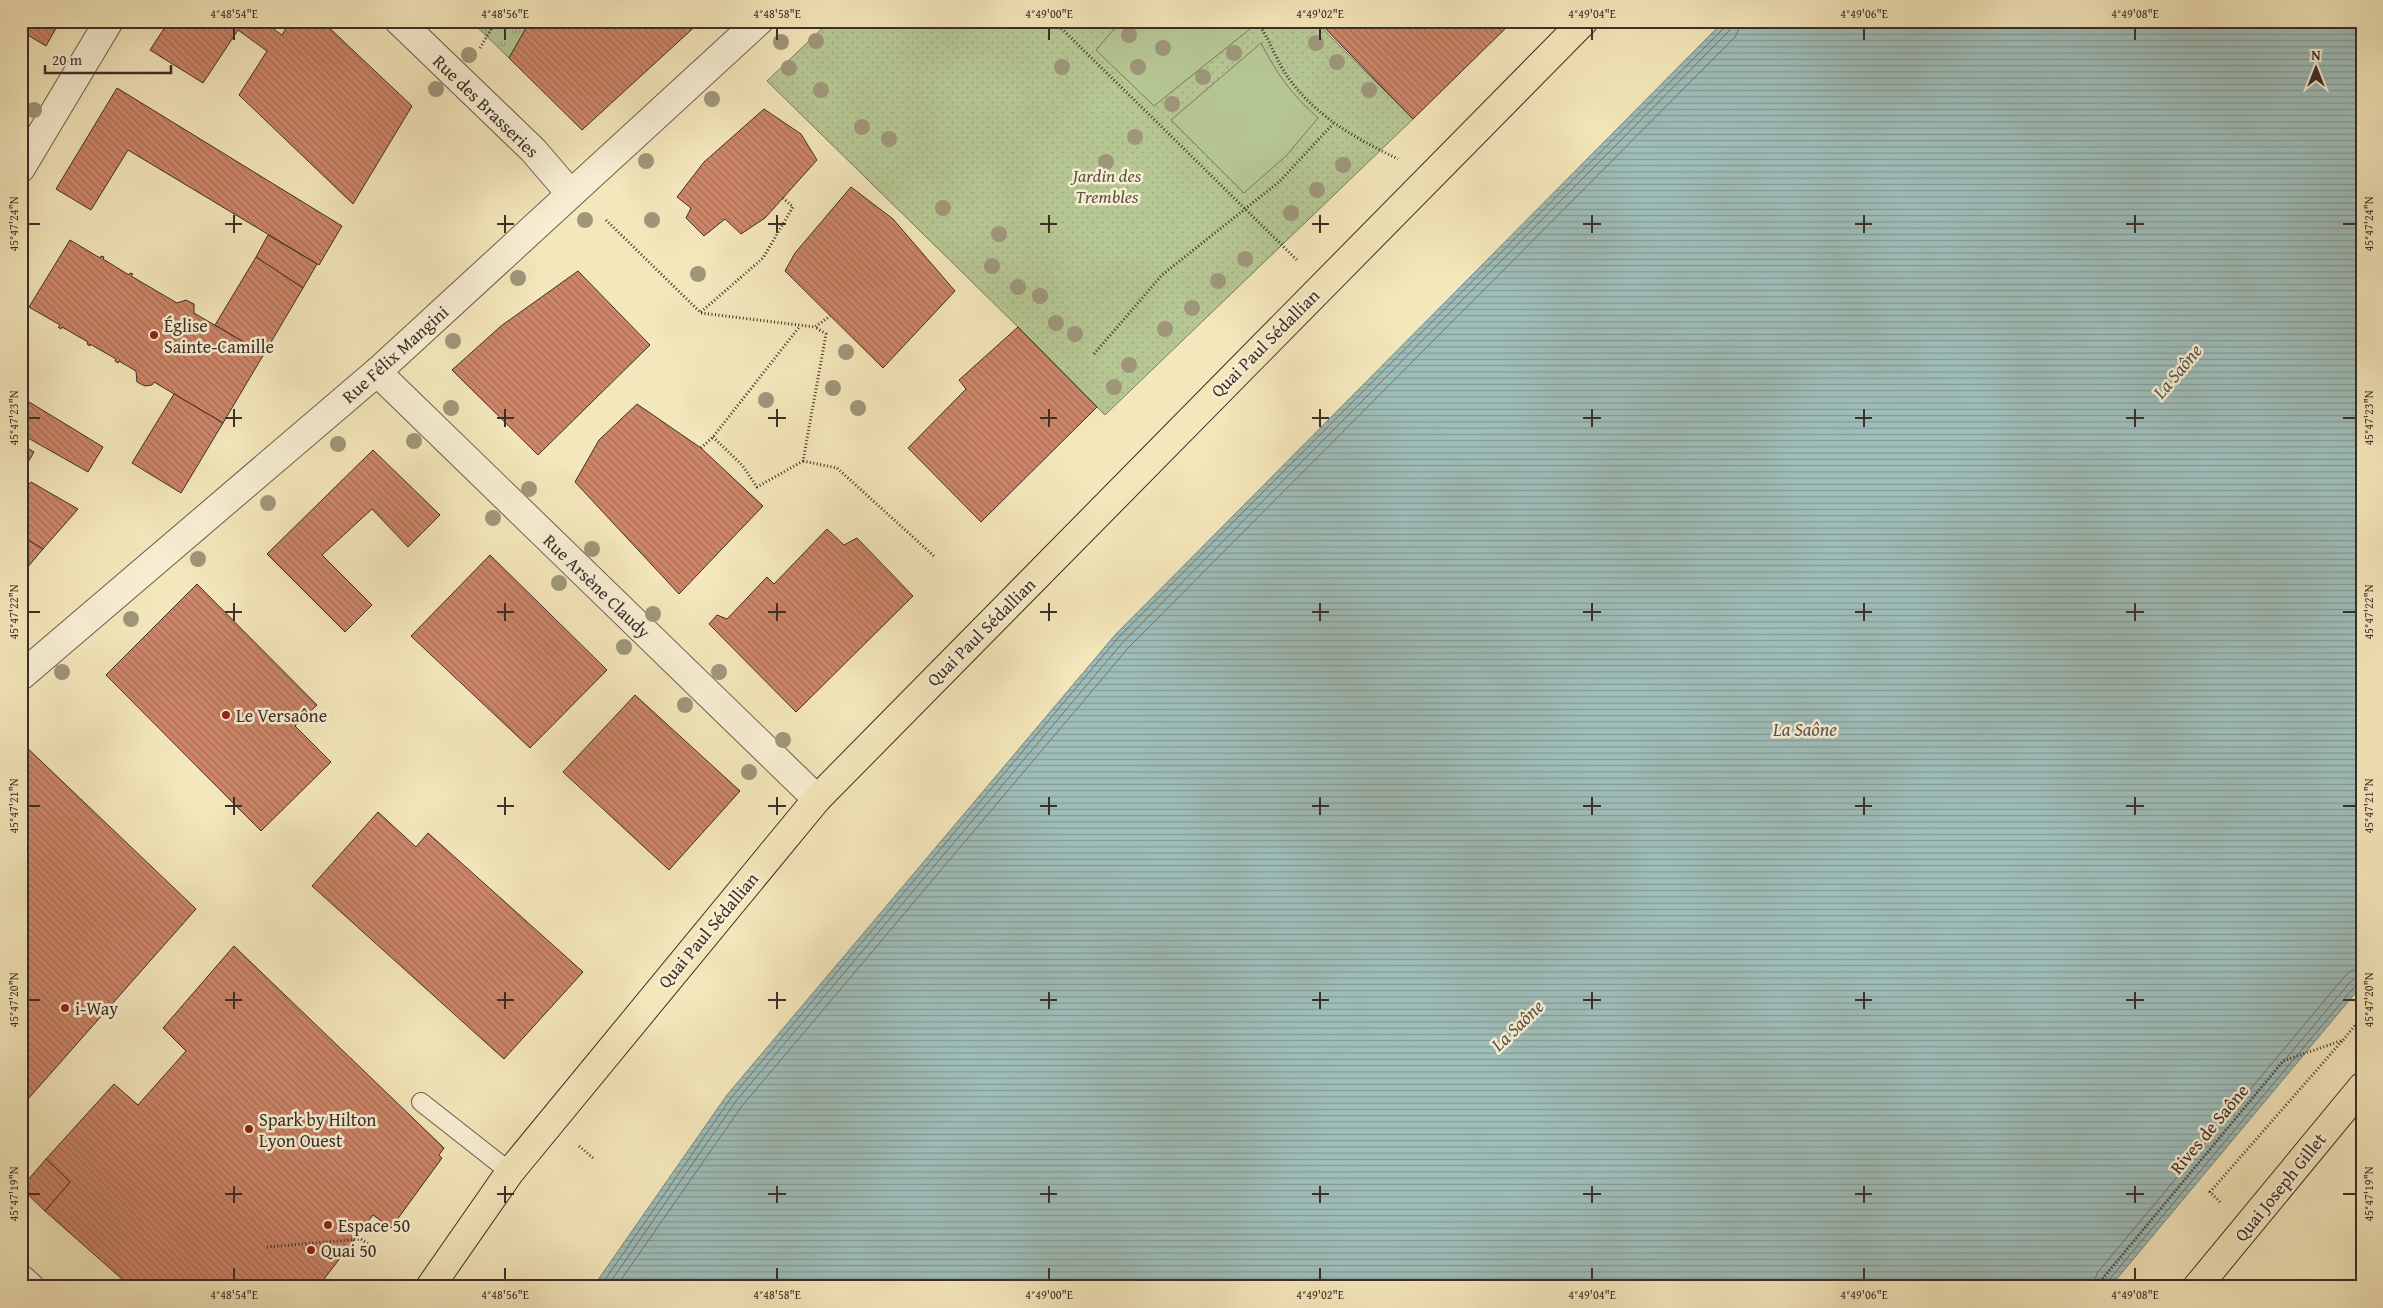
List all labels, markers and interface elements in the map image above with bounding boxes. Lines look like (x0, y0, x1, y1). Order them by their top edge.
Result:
text: 4°48'54"E (210, 5, 258, 22)
text: 4°48'56"E (481, 5, 529, 22)
text: 4°48'58"E (753, 5, 801, 22)
text: 4°49'00"E (1025, 5, 1073, 22)
text: 4°49'02"E (1296, 5, 1344, 22)
text: 4°49'04"E (1568, 5, 1616, 22)
text: 4°49'06"E (1840, 5, 1888, 22)
text: 4°49'08"E (2111, 5, 2159, 22)
scale bar (45, 42, 171, 74)
north arrow (2290, 42, 2340, 92)
text: N (2311, 45, 2321, 65)
street label: Rue des Brasseries (427, 48, 545, 164)
text: 20 m (52, 49, 83, 70)
park label: Jardin des Trembles (1070, 162, 1142, 210)
text: 45°47'24"N (5, 196, 22, 252)
text: 45°47'24"N (2360, 196, 2377, 252)
street label: Quai Paul Sédallian (1204, 282, 1326, 404)
street label: Rue Félix Mangini (336, 299, 454, 409)
place label: Église Sainte-Camille (164, 312, 274, 360)
marker: Église Sainte-Camille (148, 329, 160, 341)
water label: La Saône (2145, 337, 2209, 405)
text: 45°47'23"N (5, 390, 22, 446)
text: 45°47'23"N (2360, 390, 2377, 446)
street label: Rue Arsène Claudy (537, 527, 657, 645)
street label: Quai Paul Sédallian (920, 571, 1042, 693)
text: 45°47'22"N (5, 584, 22, 640)
text: 45°47'22"N (2360, 584, 2377, 640)
place label: Le Versaône (236, 702, 327, 729)
marker: Le Versaône (220, 709, 232, 721)
water label: La Saône (1772, 715, 1837, 743)
text: 45°47'21"N (5, 778, 22, 834)
text: 45°47'21"N (2360, 778, 2377, 834)
street label: Quai Paul Sédallian (651, 866, 765, 994)
text: 45°47'20"N (5, 972, 22, 1028)
text: 45°47'20"N (2360, 972, 2377, 1028)
water label: La Saône (1484, 992, 1550, 1058)
place label: i-Way (75, 995, 118, 1022)
marker: i-Way (59, 1002, 71, 1014)
street label: Rives de Saône (2163, 1078, 2255, 1180)
place label: Spark by Hilton Lyon Ouest (259, 1106, 376, 1154)
marker: Spark by Hilton Lyon Ouest (243, 1123, 255, 1135)
street label: Quai Joseph Gillet (2228, 1126, 2333, 1247)
text: 45°47'19"N (5, 1166, 22, 1222)
text: 45°47'19"N (2360, 1166, 2377, 1222)
place label: Espace 50 (338, 1212, 411, 1239)
marker: Espace 50 (322, 1219, 334, 1231)
place label: Quai 50 (321, 1237, 377, 1264)
marker: Quai 50 (305, 1244, 317, 1256)
text: 4°48'54"E (210, 1286, 258, 1303)
text: 4°48'56"E (481, 1286, 529, 1303)
text: 4°48'58"E (753, 1286, 801, 1303)
text: 4°49'00"E (1025, 1286, 1073, 1303)
text: 4°49'02"E (1296, 1286, 1344, 1303)
text: 4°49'04"E (1568, 1286, 1616, 1303)
text: 4°49'06"E (1840, 1286, 1888, 1303)
text: 4°49'08"E (2111, 1286, 2159, 1303)

